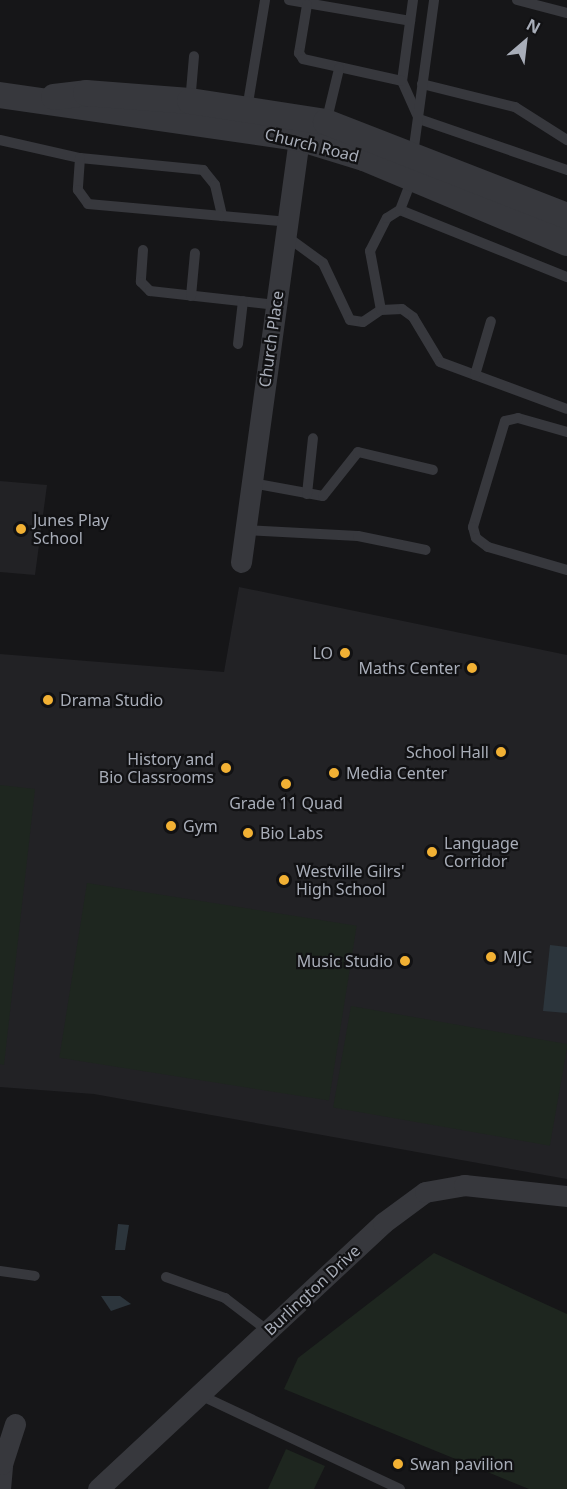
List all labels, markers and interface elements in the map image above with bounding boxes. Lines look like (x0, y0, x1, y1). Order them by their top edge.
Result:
north arrow (495, 12, 555, 72)
text: N (523, 13, 544, 39)
street label: Church Road (263, 124, 361, 166)
street label: Church Place (255, 289, 287, 389)
place label: Junes Play School (33, 510, 109, 548)
marker: Junes Play School (14, 522, 28, 536)
place label: LO (312, 643, 333, 663)
marker: LO (338, 646, 352, 660)
place label: Maths Center (359, 658, 460, 678)
marker: Maths Center (465, 661, 479, 675)
place label: Drama Studio (60, 690, 163, 710)
marker: Drama Studio (41, 693, 55, 707)
place label: School Hall (406, 742, 489, 762)
marker: School Hall (494, 745, 508, 759)
place label: History and Bio Classrooms (99, 749, 214, 787)
marker: History and Bio Classrooms (219, 761, 233, 775)
place label: Media Center (346, 763, 447, 783)
marker: Media Center (327, 766, 341, 780)
marker: Grade 11 Quad (279, 777, 293, 791)
place label: Grade 11 Quad (229, 793, 343, 813)
place label: Gym (183, 816, 218, 836)
marker: Gym (164, 819, 178, 833)
place label: Bio Labs (260, 823, 323, 843)
marker: Bio Labs (241, 826, 255, 840)
place label: Language Corridor (444, 833, 519, 871)
marker: Language Corridor (425, 845, 439, 859)
place label: Westville Gilrs' High School (296, 861, 404, 899)
marker: Westville Gilrs' High School (277, 873, 291, 887)
place label: MJC (503, 947, 532, 967)
marker: MJC (484, 950, 498, 964)
place label: Music Studio (297, 951, 393, 971)
marker: Music Studio (398, 954, 412, 968)
street label: Burlington Drive (260, 1241, 364, 1339)
place label: Swan pavilion (410, 1454, 513, 1474)
marker: Swan pavilion (391, 1457, 405, 1471)

